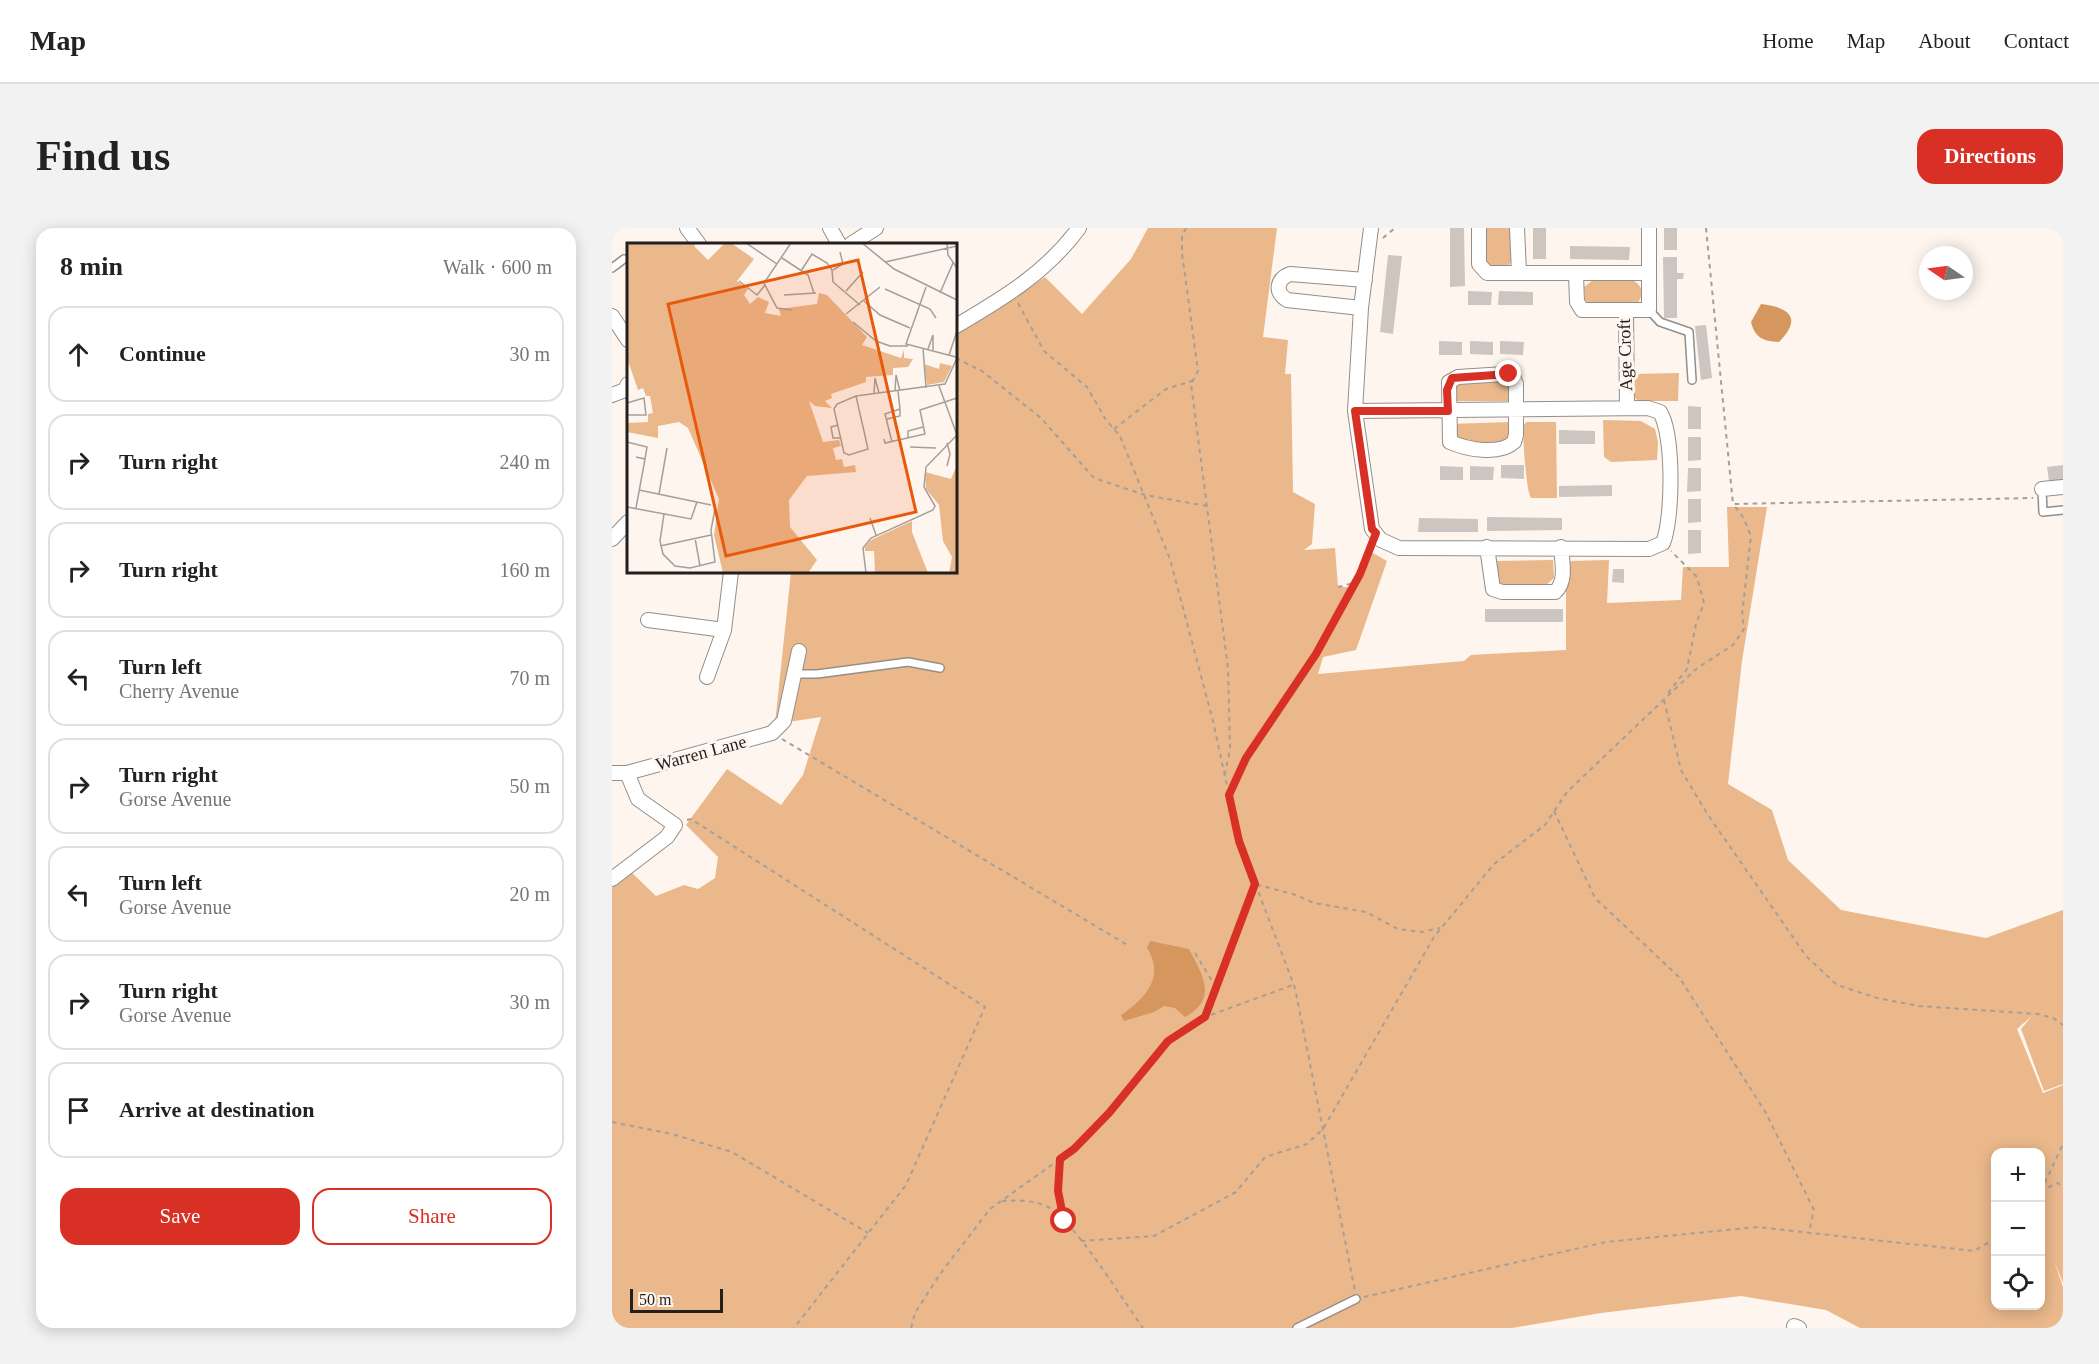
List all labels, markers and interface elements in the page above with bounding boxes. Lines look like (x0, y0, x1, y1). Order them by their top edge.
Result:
text: Map (30, 25, 86, 56)
text: Home (1762, 29, 1814, 53)
text: Map (1847, 29, 1885, 53)
text: About (1918, 29, 1971, 53)
text: Contact (2004, 29, 2069, 53)
button: Directions (1917, 129, 2063, 184)
text: Find us (36, 133, 170, 179)
inset map (627, 243, 957, 573)
north arrow (1919, 246, 1973, 300)
text: 8 min (60, 252, 123, 281)
text: Walk · 600 m (443, 256, 552, 278)
street label: Age Croft (1614, 318, 1636, 392)
icon: ahead (62, 338, 95, 371)
text: Continue (119, 341, 206, 366)
text: 30 m (509, 343, 550, 365)
route end (1495, 360, 1521, 386)
icon: right (62, 446, 95, 479)
text: Turn right (119, 449, 218, 474)
text: 240 m (499, 451, 550, 473)
icon: right (62, 554, 95, 587)
text: Turn right (119, 557, 218, 582)
text: 160 m (499, 559, 550, 581)
text: Turn left (119, 654, 202, 679)
icon: left (62, 662, 95, 695)
text: 70 m (509, 667, 550, 689)
text: Cherry Avenue (119, 680, 239, 702)
street label: Warren Lane (653, 731, 749, 775)
text: Turn right (119, 762, 218, 787)
icon: right (62, 770, 95, 803)
text: 50 m (509, 775, 550, 797)
text: Gorse Avenue (119, 788, 231, 810)
text: Turn left (119, 870, 202, 895)
icon: left (62, 878, 95, 911)
text: 20 m (509, 883, 550, 905)
text: Gorse Avenue (119, 896, 231, 918)
text: Turn right (119, 978, 218, 1003)
icon: right (62, 986, 95, 1019)
text: 30 m (509, 991, 550, 1013)
text: Gorse Avenue (119, 1004, 231, 1026)
icon: arrive (62, 1094, 95, 1127)
text: Arrive at destination (119, 1097, 315, 1122)
map controls (1991, 1148, 2045, 1310)
button: + (1991, 1148, 2045, 1202)
button: Save (60, 1188, 300, 1245)
button: Share (312, 1188, 552, 1245)
button: − (1991, 1202, 2045, 1256)
route start (1050, 1207, 1076, 1233)
button: locate (1991, 1256, 2045, 1310)
scale bar (630, 1286, 723, 1314)
text: 50 m (639, 1291, 671, 1308)

